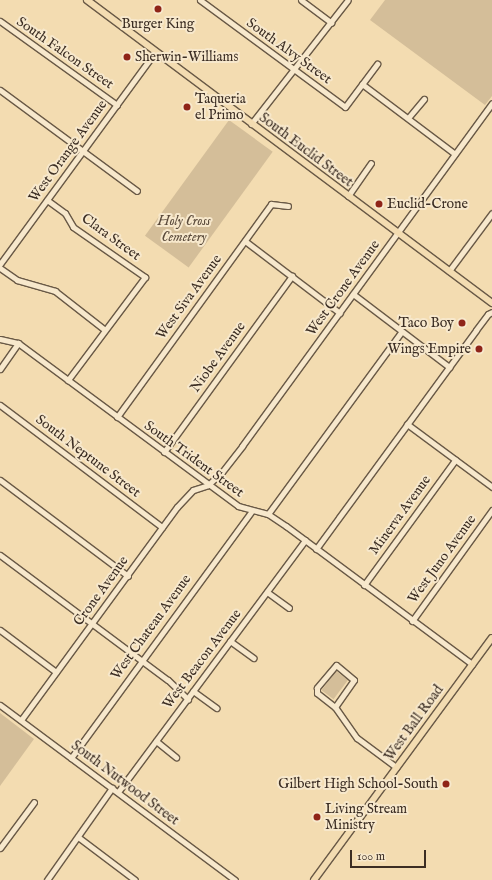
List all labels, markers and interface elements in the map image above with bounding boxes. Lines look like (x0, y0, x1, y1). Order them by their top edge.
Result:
marker: Burger King (153, 4, 163, 14)
street label: South Falcon Street (13, 13, 117, 93)
street label: South Alvy Street (243, 14, 335, 88)
place label: Burger King (122, 16, 194, 32)
place label: Sherwin-Williams (135, 49, 238, 65)
marker: Sherwin-Williams (122, 52, 132, 62)
place label: Taqueria el Primo (195, 91, 246, 124)
street label: West Orange Avenue (25, 97, 111, 205)
marker: Taqueria el Primo (182, 102, 192, 112)
street label: South Euclid Street (256, 109, 356, 191)
place label: Euclid-Crone (387, 196, 468, 212)
marker: Euclid-Crone (374, 199, 384, 209)
street label: Clara Street (78, 210, 144, 264)
park label: Holy Cross Cemetery (158, 213, 210, 246)
street label: West Crone Avenue (303, 237, 383, 339)
street label: West Siva Avenue (153, 251, 225, 343)
place label: Taco Boy (399, 315, 454, 331)
marker: Taco Boy (457, 318, 467, 328)
street label: Niobe Avenue (187, 319, 249, 395)
place label: Wings Empire (388, 341, 471, 357)
marker: Wings Empire (474, 344, 484, 354)
street label: South Neptune Street (32, 411, 144, 501)
street label: South Trident Street (141, 417, 247, 501)
street label: Minerva Avenue (366, 472, 434, 558)
street label: West Juno Avenue (404, 511, 480, 607)
street label: Crone Avenue (70, 553, 132, 629)
street label: West Chateau Avenue (107, 571, 195, 683)
street label: West Beacon Avenue (159, 606, 245, 712)
street label: West Ball Road (381, 682, 447, 764)
street label: South Nutwood Street (68, 737, 182, 829)
place label: Gilbert High School-South (278, 776, 438, 792)
marker: Gilbert High School-South (441, 779, 451, 789)
place label: Living Stream Ministry (325, 801, 407, 834)
marker: Living Stream Ministry (312, 812, 322, 822)
scale bar (352, 842, 428, 868)
text: 100 m (357, 849, 385, 864)

